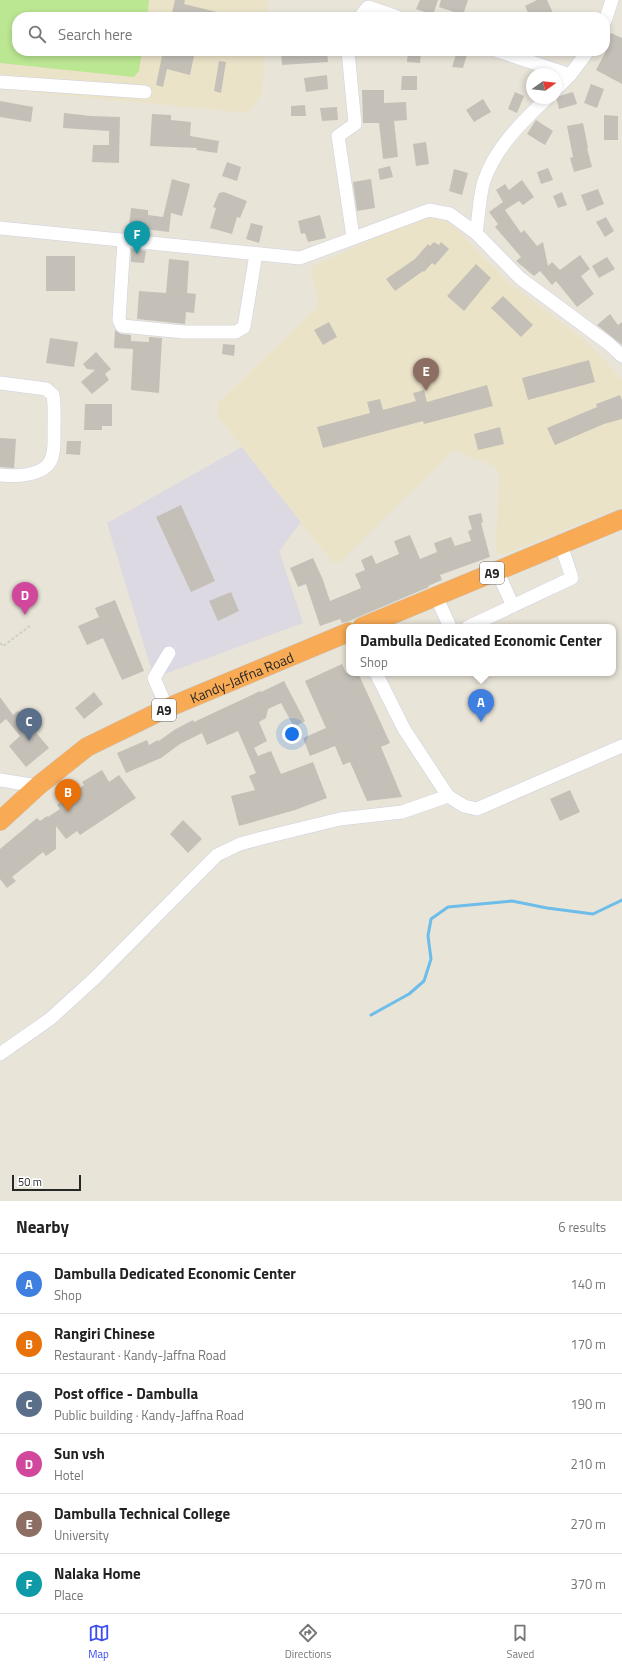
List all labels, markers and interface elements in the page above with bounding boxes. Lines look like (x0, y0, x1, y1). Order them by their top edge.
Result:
search box (12, 12, 610, 56)
icon: search (26, 23, 48, 45)
text: Search here (58, 23, 132, 46)
north arrow (526, 68, 562, 104)
pin: F (124, 221, 150, 254)
pin: E (413, 358, 439, 391)
road number: A9 (480, 562, 504, 584)
pin: D (12, 582, 38, 615)
popup (346, 624, 616, 676)
text: Dambulla Dedicated Economic Center (360, 629, 602, 652)
street label: Kandy-Jaffna Road (186, 646, 297, 708)
text: Shop (360, 652, 388, 672)
pin: A (468, 689, 494, 722)
road number: A9 (152, 699, 176, 721)
pin: C (16, 708, 42, 741)
your location (282, 724, 302, 744)
pin: B (55, 779, 81, 812)
scale bar (12, 1173, 81, 1192)
text: 50 m (18, 1174, 42, 1190)
text: Nearby (16, 1214, 69, 1240)
text: 6 results (558, 1217, 606, 1237)
text: Dambulla Dedicated Economic Center (54, 1262, 296, 1285)
text: A (25, 1274, 33, 1294)
text: 140 m (570, 1274, 606, 1294)
text: Shop (54, 1285, 82, 1305)
text: Rangiri Chinese (54, 1322, 155, 1345)
text: B (25, 1334, 33, 1354)
text: 170 m (570, 1334, 606, 1354)
text: Restaurant · Kandy-Jaffna Road (54, 1345, 226, 1365)
text: Post office - Dambulla (54, 1382, 198, 1405)
text: C (25, 1394, 33, 1414)
text: 190 m (570, 1394, 606, 1414)
text: Public building · Kandy-Jaffna Road (54, 1405, 244, 1425)
text: Sun vsh (54, 1442, 105, 1465)
text: D (25, 1454, 33, 1474)
text: 210 m (570, 1454, 606, 1474)
text: Hotel (54, 1465, 84, 1485)
text: Dambulla Technical College (54, 1502, 230, 1525)
text: E (25, 1514, 33, 1534)
text: 270 m (570, 1514, 606, 1534)
text: University (54, 1525, 109, 1545)
text: Nalaka Home (54, 1562, 141, 1585)
text: F (26, 1574, 32, 1594)
text: 370 m (570, 1574, 606, 1594)
text: Place (54, 1585, 83, 1605)
tab: Map (88, 1622, 110, 1662)
tab: Directions (285, 1622, 331, 1662)
tab: Saved (506, 1622, 534, 1662)

